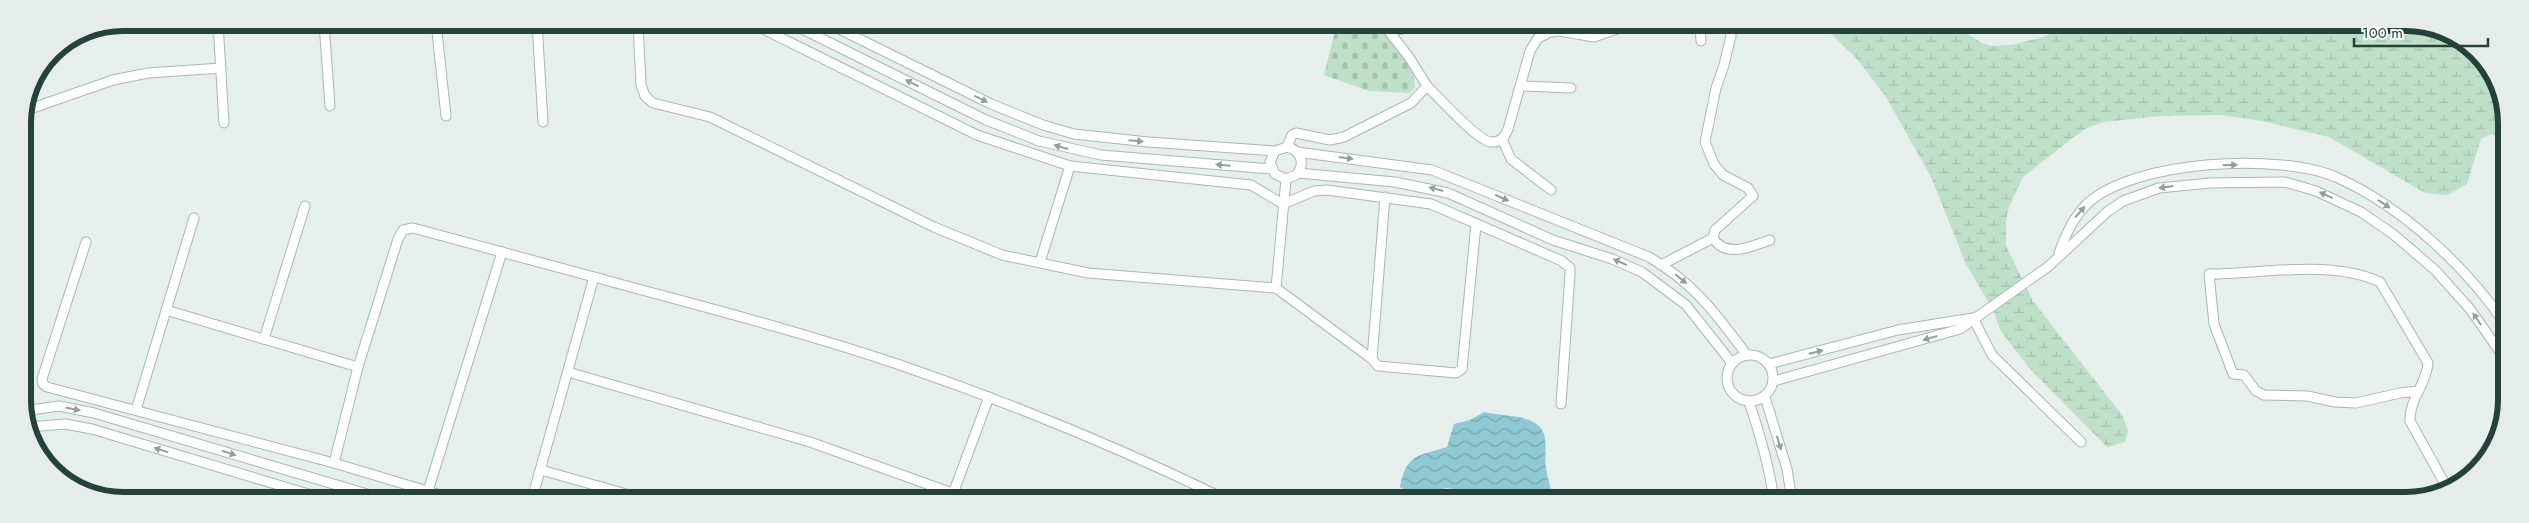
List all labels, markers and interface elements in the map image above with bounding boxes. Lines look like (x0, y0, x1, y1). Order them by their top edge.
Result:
scale bar (2354, 15, 2488, 47)
text: 100 m (2362, 22, 2403, 44)
one-way arrow (905, 79, 919, 87)
one-way arrow (974, 95, 988, 103)
one-way arrow (1129, 137, 1145, 145)
one-way arrow (1054, 143, 1069, 151)
one-way arrow (1338, 154, 1354, 162)
one-way arrow (1214, 160, 1230, 168)
one-way arrow (2222, 161, 2238, 169)
one-way arrow (2158, 184, 2174, 192)
one-way arrow (1429, 185, 1444, 193)
one-way arrow (2319, 191, 2333, 199)
one-way arrow (1495, 194, 1509, 202)
one-way arrow (2377, 199, 2391, 209)
one-way arrow (2074, 206, 2085, 218)
one-way arrow (1613, 258, 1627, 266)
one-way arrow (1675, 273, 1688, 284)
one-way arrow (2472, 312, 2482, 326)
one-way arrow (1922, 334, 1937, 342)
one-way arrow (1809, 347, 1824, 355)
one-way arrow (65, 405, 81, 413)
one-way arrow (1776, 436, 1784, 451)
one-way arrow (154, 445, 169, 453)
one-way arrow (222, 449, 237, 457)

